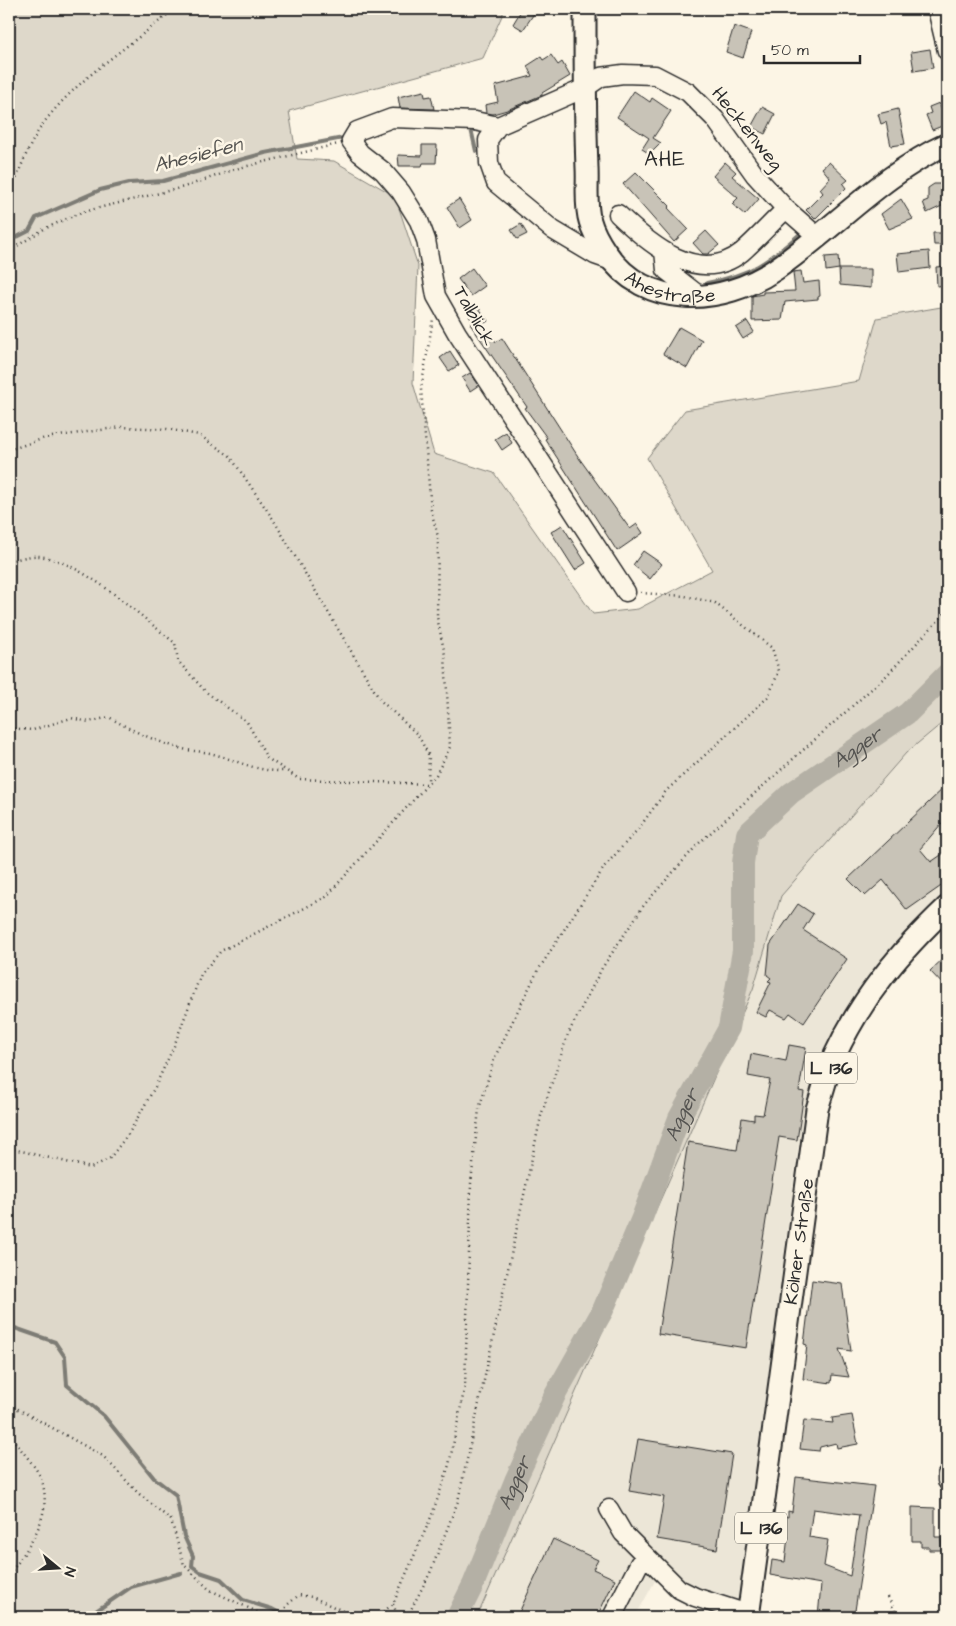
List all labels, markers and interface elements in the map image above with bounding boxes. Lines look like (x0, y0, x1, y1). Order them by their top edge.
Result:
scale bar (764, 32, 860, 64)
text: 50 m (771, 40, 809, 61)
street label: Heckenweg (704, 81, 789, 177)
water label: Ahesiefen (151, 130, 247, 179)
district label: AHE (644, 145, 686, 174)
street label: Ahestraße (619, 264, 717, 310)
street label: Talblick (446, 281, 502, 351)
water label: Agger (827, 719, 890, 775)
road number: L 136 (805, 1052, 857, 1084)
water label: Agger (658, 1082, 708, 1145)
street label: Kölner Straße (777, 1177, 821, 1306)
water label: Agger (491, 1450, 539, 1514)
road number: L 136 (735, 1512, 787, 1544)
north arrow (32, 1544, 82, 1594)
text: N (58, 1564, 80, 1579)

